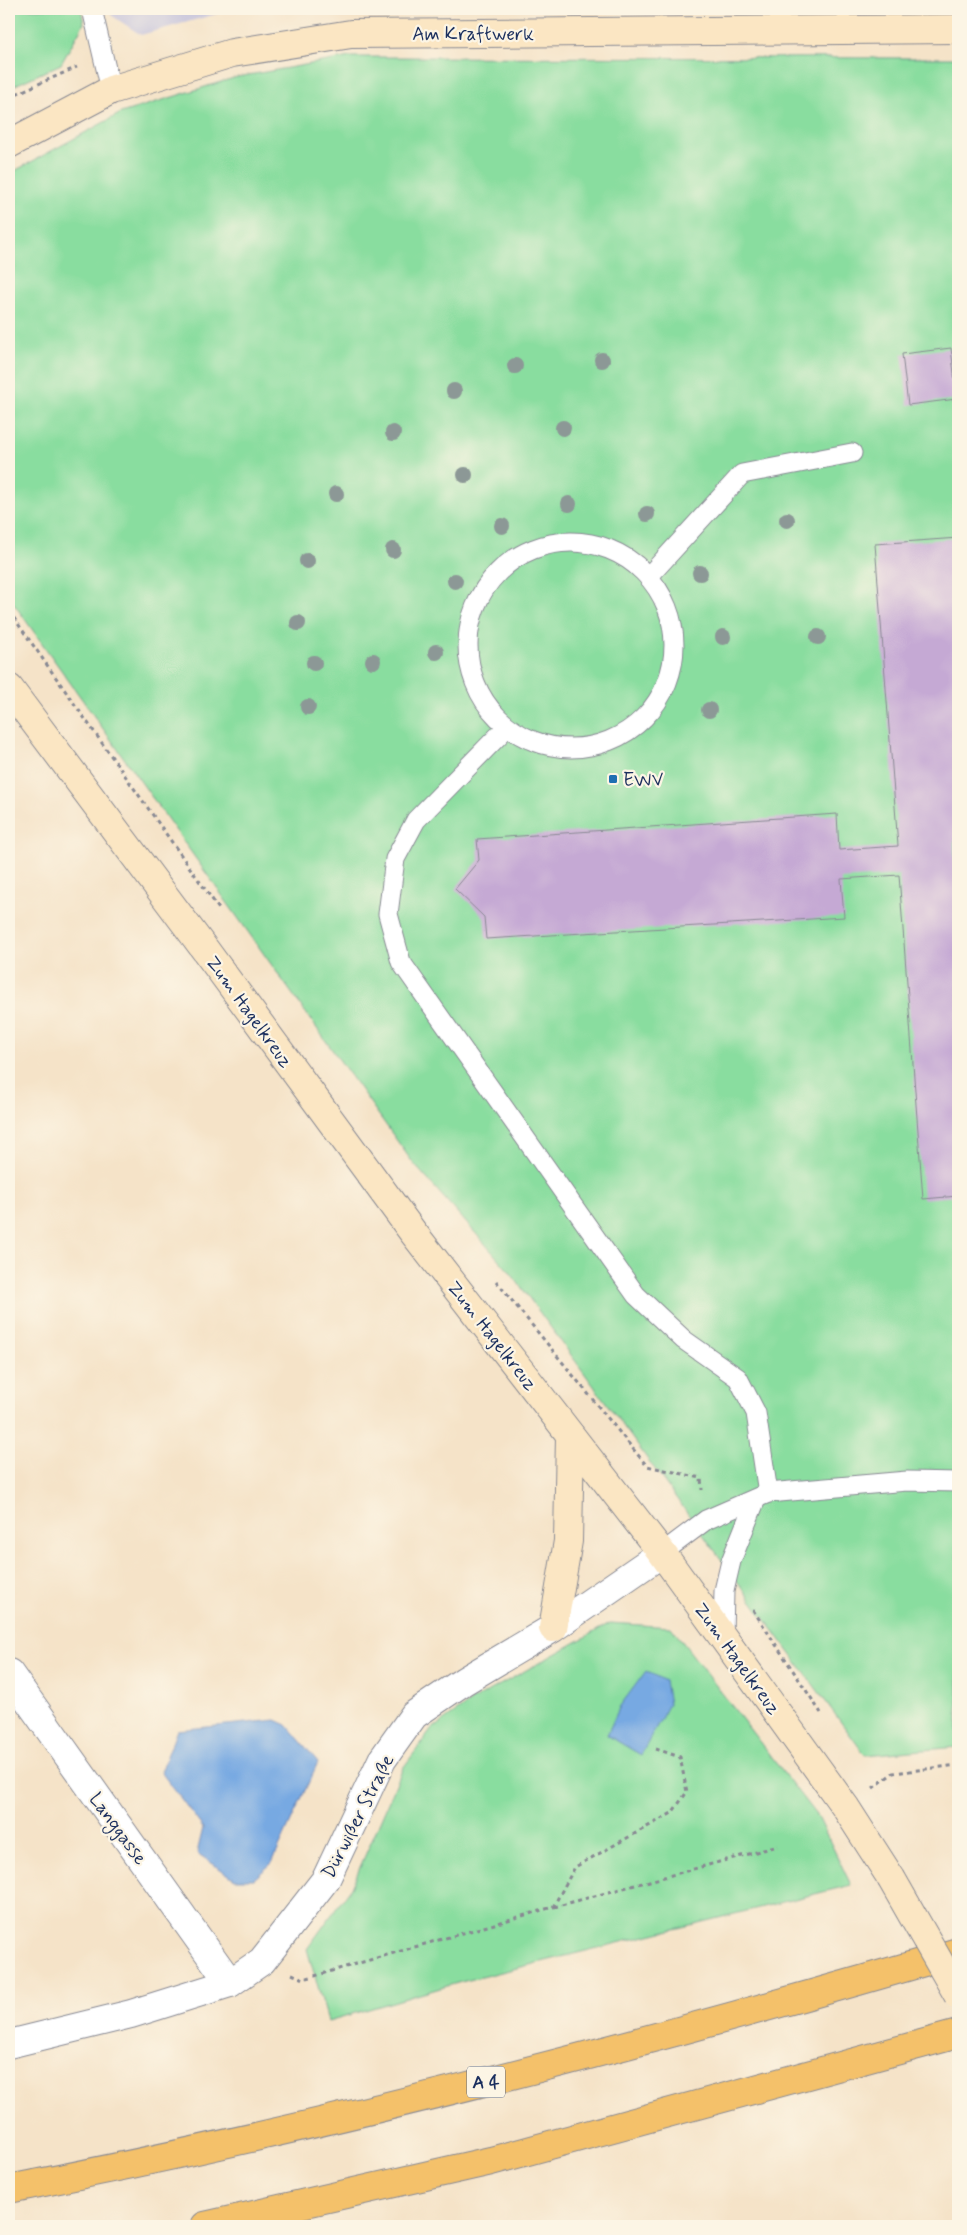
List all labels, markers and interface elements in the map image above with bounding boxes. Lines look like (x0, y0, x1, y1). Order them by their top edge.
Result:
street label: Am Kraftwerk (412, 22, 534, 47)
place label: EWV (623, 768, 663, 793)
marker: EWV (607, 773, 619, 785)
street label: Zum Hagelkreuz (199, 951, 298, 1074)
street label: Zum Hagelkreuz (440, 1276, 543, 1397)
street label: Zum Hagelkreuz (687, 1598, 786, 1721)
street label: Dürwißer Straße (316, 1750, 400, 1883)
street label: Langgasse (81, 1788, 153, 1871)
road number: A 4 (467, 2066, 505, 2098)

